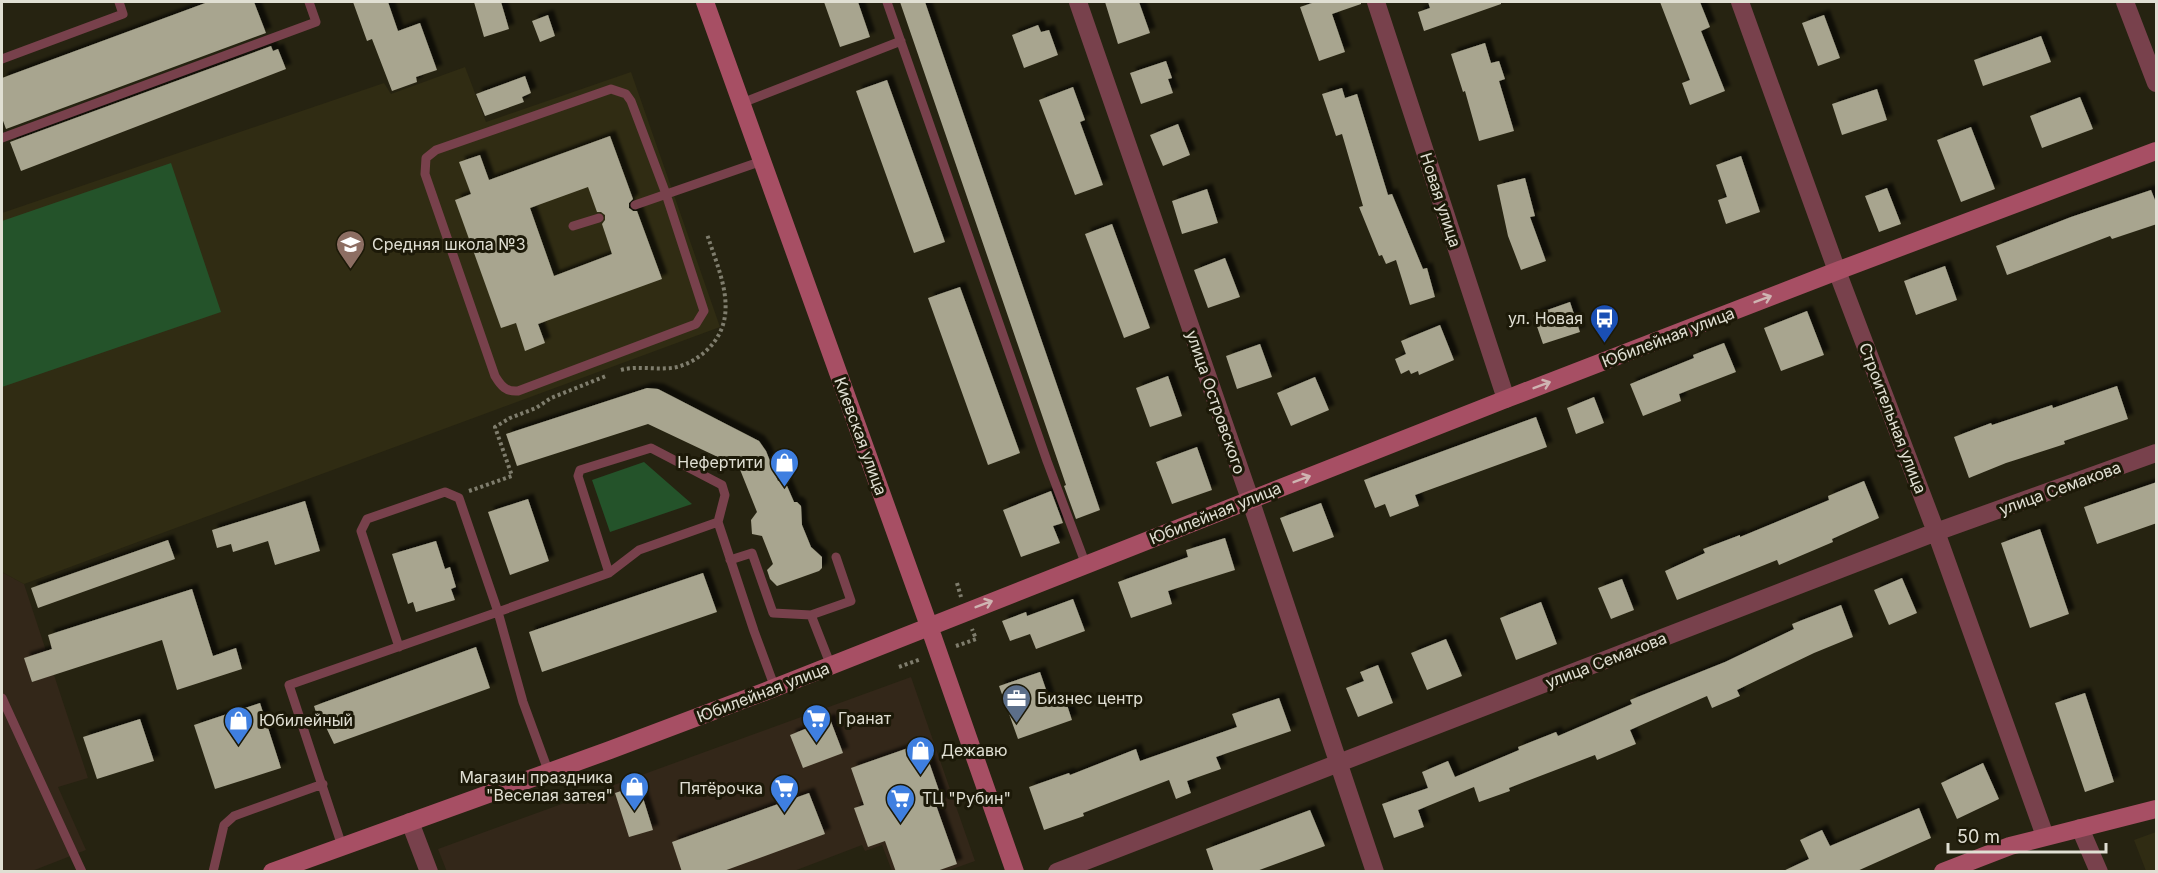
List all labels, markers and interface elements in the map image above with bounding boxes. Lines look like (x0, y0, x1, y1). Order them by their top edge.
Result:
street label: Новая улица (1416, 150, 1466, 250)
school or university icon: Средняя школа №3 (335, 228, 367, 270)
place label: Средняя школа №3 (372, 234, 526, 254)
one-way arrow (1754, 293, 1772, 304)
bus stop icon: ул. Новая (1588, 302, 1620, 344)
street label: Юбилейная улица (1599, 302, 1737, 372)
place label: ул. Новая (1508, 308, 1583, 328)
street label: улица Островского (1182, 327, 1250, 477)
street label: Строительная улица (1855, 340, 1931, 496)
street label: Киевская улица (830, 374, 892, 498)
one-way arrow (1533, 379, 1551, 390)
shop icon: Нефертити (768, 446, 800, 488)
place label: Нефертити (677, 452, 763, 472)
street label: улица Семакова (1996, 457, 2124, 519)
one-way arrow (1292, 473, 1311, 484)
street label: Юбилейная улица (1146, 477, 1284, 549)
one-way arrow (974, 598, 993, 609)
street label: улица Семакова (1543, 628, 1669, 692)
street label: Юбилейная улица (694, 657, 832, 727)
office icon: Бизнес центр (1000, 682, 1032, 724)
place label: Бизнес центр (1037, 688, 1143, 708)
supermarket icon: Гранат (801, 702, 833, 744)
shop icon: Юбилейный (222, 704, 254, 746)
place label: Гранат (838, 708, 892, 728)
place label: Юбилейный (259, 710, 353, 730)
shop icon: Дежавю (904, 734, 936, 776)
place label: Дежавю (941, 740, 1008, 760)
place label: Магазин праздника "Веселая затея" (459, 767, 613, 805)
shop icon: Магазин праздника "Веселая затея" (618, 770, 650, 812)
supermarket icon: Пятёрочка (768, 772, 800, 814)
place label: Пятёрочка (679, 778, 763, 798)
supermarket icon: ТЦ "Рубин" (885, 782, 917, 824)
place label: ТЦ "Рубин" (922, 788, 1011, 808)
scale bar (1948, 816, 2106, 854)
text: 50 m (1957, 826, 2000, 847)

